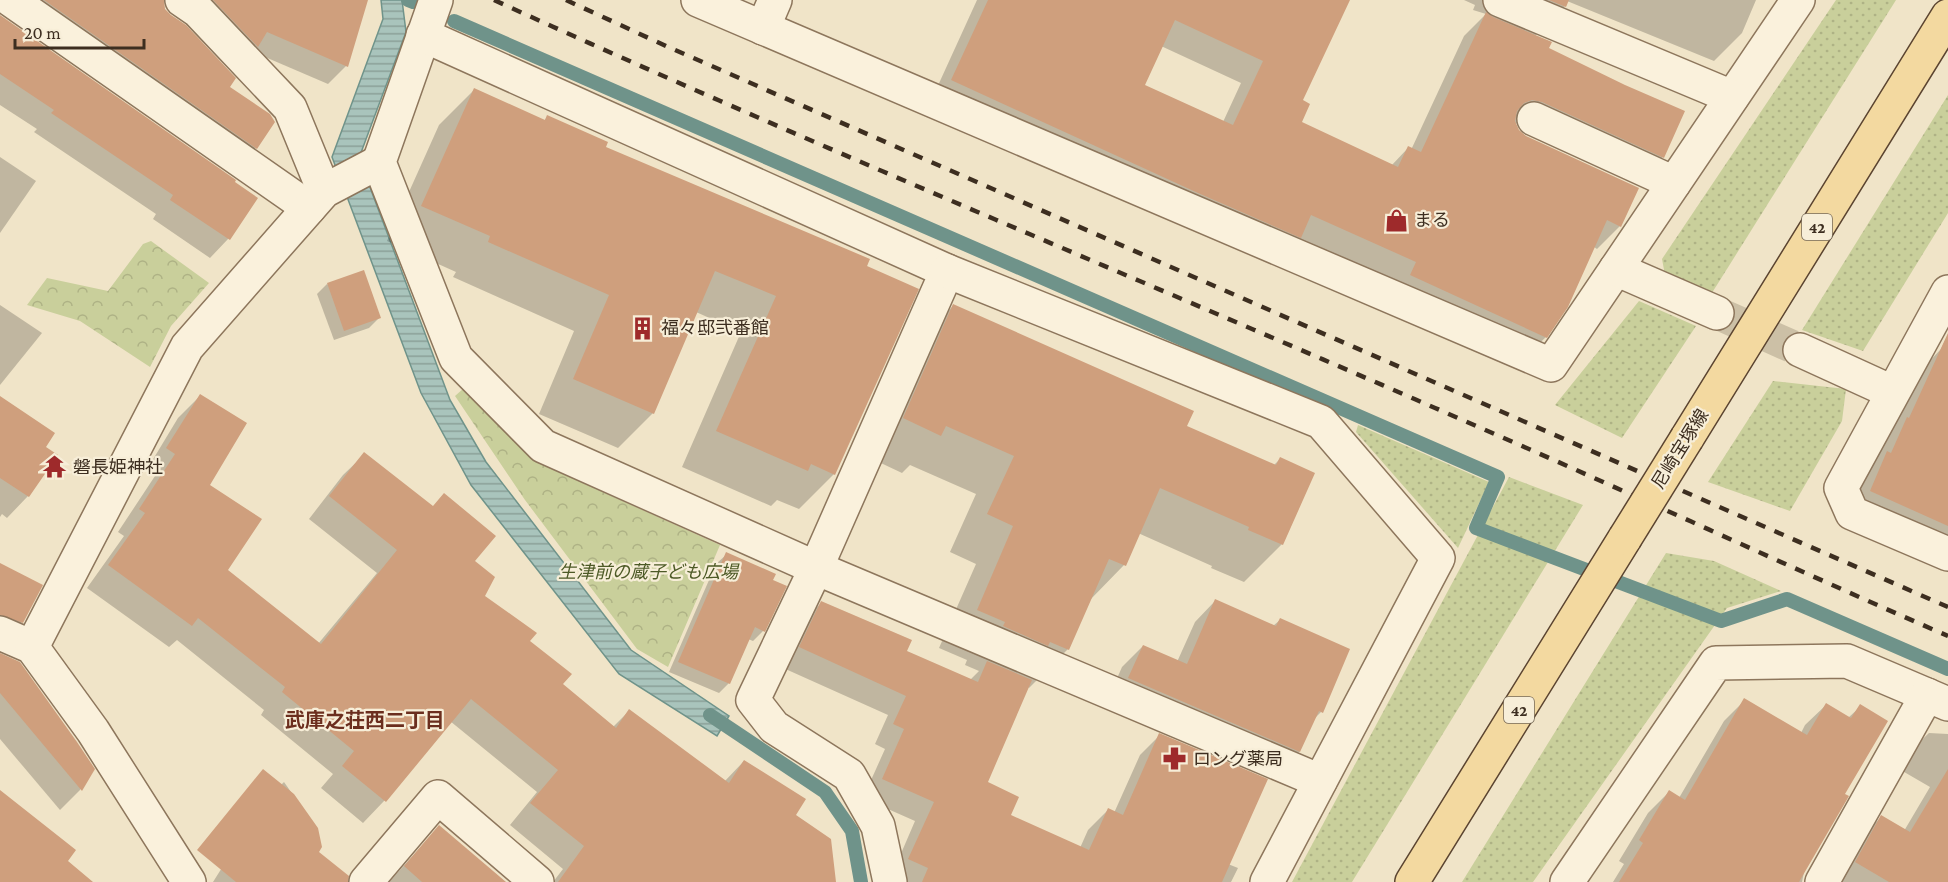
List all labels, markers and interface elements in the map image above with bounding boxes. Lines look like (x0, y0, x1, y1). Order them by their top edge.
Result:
scale bar (15, 12, 144, 50)
text: 20 m (24, 23, 61, 43)
shop icon: まる (1383, 207, 1409, 233)
place label: まる (1414, 210, 1450, 230)
road number: 42 (1802, 214, 1832, 240)
building icon: 福々邸弐番館 (630, 315, 656, 341)
place label: 福々邸弐番館 (661, 318, 769, 338)
street label: 尼崎宝塚線 (1648, 406, 1712, 492)
temple icon: 磐長姫神社 (42, 454, 68, 480)
place label: 磐長姫神社 (73, 457, 163, 477)
park label: 生津前の蔵子ども広場 (558, 562, 740, 582)
road number: 42 (1504, 697, 1534, 723)
district label: 武庫之荘西二丁目 (285, 709, 445, 731)
pharmacy icon: ロング薬局 (1162, 746, 1188, 772)
place label: ロング薬局 (1193, 749, 1283, 769)

